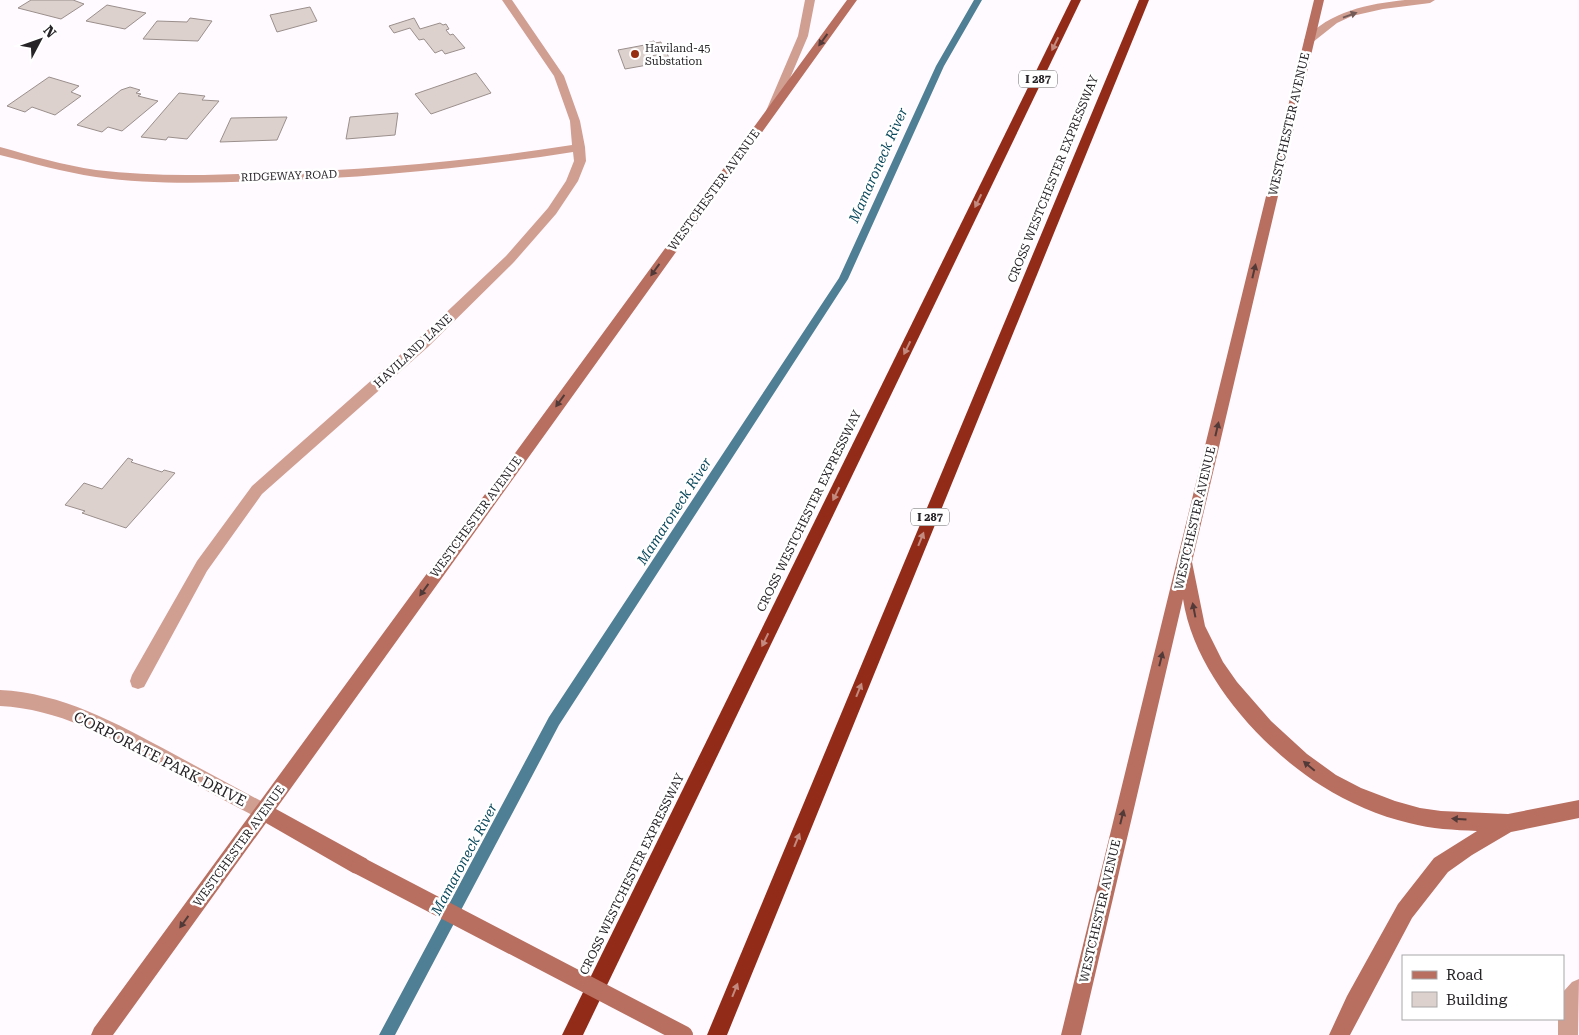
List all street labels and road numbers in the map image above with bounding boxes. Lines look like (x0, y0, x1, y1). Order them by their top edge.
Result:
street label: WESTCHESTER AVENUE (1266, 51, 1312, 197)
road number: I 287 (1019, 70, 1057, 88)
street label: CROSS WESTCHESTER EXPRESSWAY (1005, 73, 1101, 285)
street label: WESTCHESTER AVENUE (665, 127, 763, 253)
street label: RIDGEWAY ROAD (241, 168, 337, 184)
street label: HAVILAND LANE (371, 311, 455, 391)
street label: CROSS WESTCHESTER EXPRESSWAY (754, 407, 864, 614)
street label: WESTCHESTER AVENUE (1172, 445, 1218, 591)
street label: WESTCHESTER AVENUE (427, 454, 525, 580)
road number: I 287 (911, 508, 949, 526)
street label: CORPORATE PARK DRIVE (71, 708, 249, 810)
street label: CROSS WESTCHESTER EXPRESSWAY (577, 770, 687, 977)
street label: WESTCHESTER AVENUE (190, 783, 288, 909)
street label: WESTCHESTER AVENUE (1077, 838, 1123, 984)

